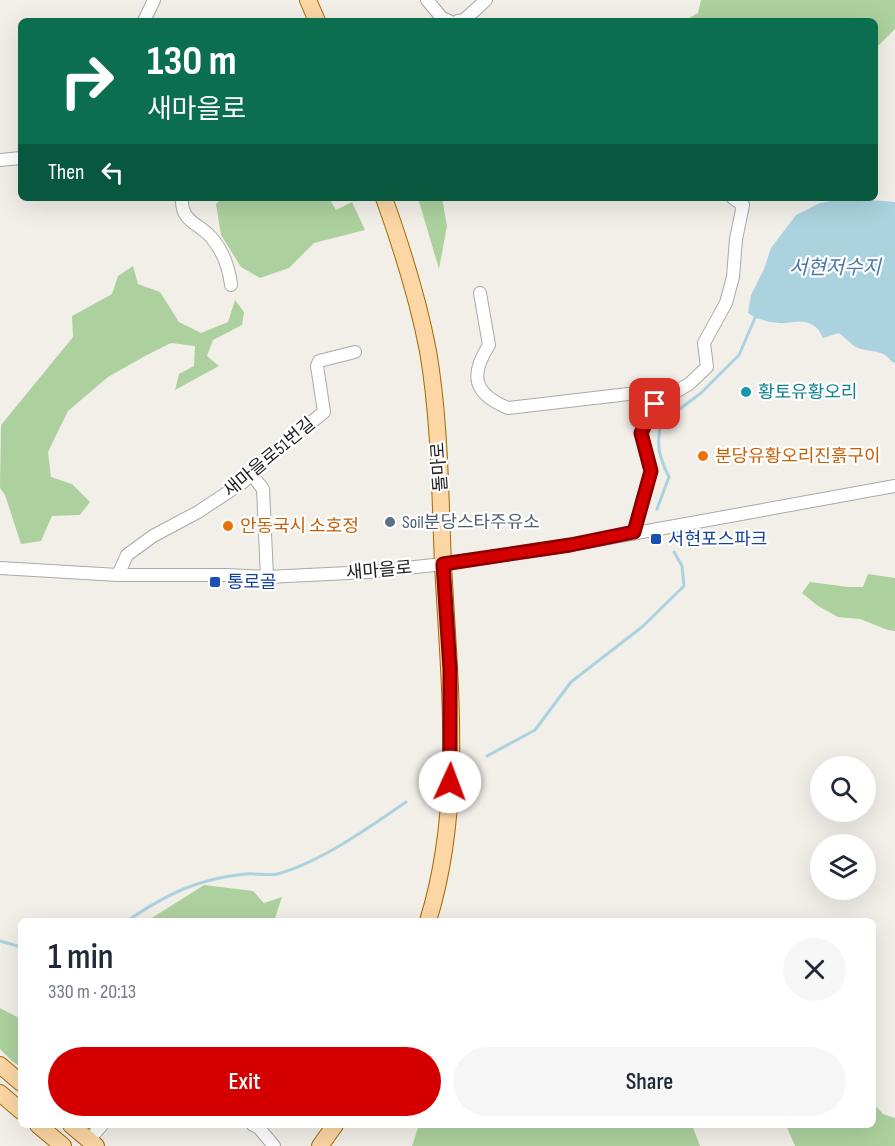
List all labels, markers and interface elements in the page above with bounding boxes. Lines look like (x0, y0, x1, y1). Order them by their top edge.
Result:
text: 130 m (147, 36, 237, 87)
icon: right (48, 42, 126, 120)
text: 새마을로 (147, 94, 246, 126)
icon: left (96, 156, 129, 189)
text: Then (48, 159, 84, 186)
water label: 서현저수지 (789, 256, 883, 280)
pin (629, 378, 680, 429)
place label: 황토유황오리 (758, 382, 857, 403)
marker: 황토유황오리 (739, 385, 753, 399)
icon: arrive (638, 387, 671, 420)
street label: 새마을로51번길 (219, 413, 319, 502)
street label: 돌마로 (427, 441, 452, 492)
place label: 분당유황오리진흙구이 (715, 446, 881, 467)
marker: 분당유황오리진흙구이 (696, 449, 710, 463)
place label: Soil분당스타주유소 (402, 512, 540, 533)
marker: Soil분당스타주유소 (383, 515, 397, 529)
place label: 안동국시 소호정 (240, 516, 359, 537)
marker: 안동국시 소호정 (221, 519, 235, 533)
place label: 서현포스파크 (668, 529, 767, 550)
marker: 서현포스파크 (649, 532, 663, 546)
street label: 새마을로 (345, 557, 413, 584)
place label: 통로골 (227, 572, 277, 593)
marker: 통로골 (208, 575, 222, 589)
position arrow (418, 750, 482, 814)
map controls (810, 756, 876, 900)
button: search (810, 756, 876, 822)
button: layers (810, 834, 876, 900)
text: 1 min (48, 936, 113, 979)
button: close (783, 938, 846, 1001)
text: 330 m · 20:13 (48, 980, 136, 1004)
button: Exit (48, 1047, 441, 1116)
button: Share (453, 1047, 846, 1116)

